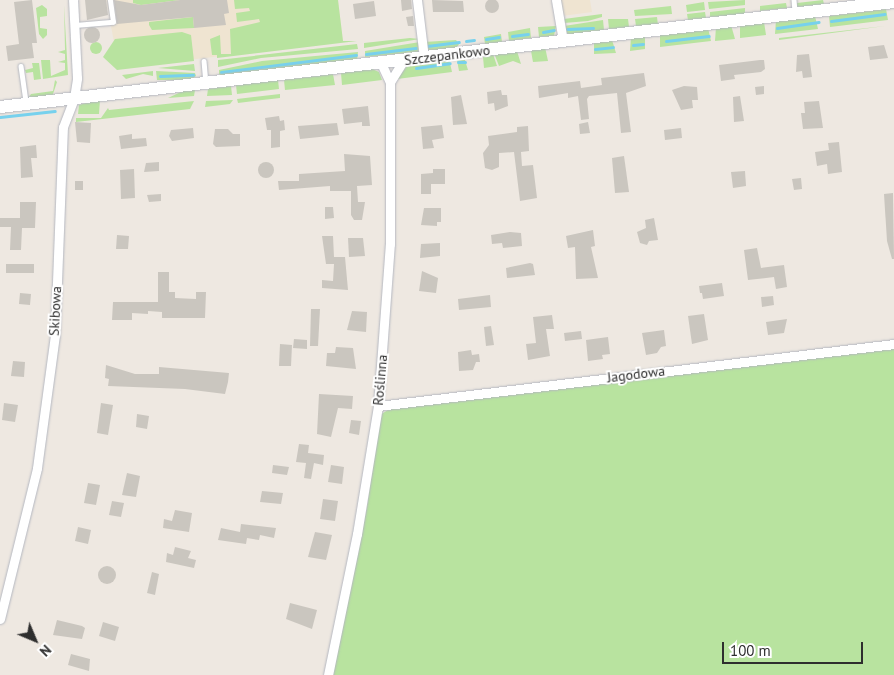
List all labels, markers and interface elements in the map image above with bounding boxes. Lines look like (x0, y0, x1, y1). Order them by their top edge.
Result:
street label: Szczepankowo (403, 41, 491, 69)
street label: Skibowa (45, 286, 65, 336)
street label: Roślinna (369, 354, 391, 406)
street label: Jagodowa (606, 362, 666, 386)
north arrow (10, 615, 60, 665)
scale bar (724, 632, 865, 664)
text: N (36, 641, 55, 660)
text: 100 m (730, 641, 771, 660)

